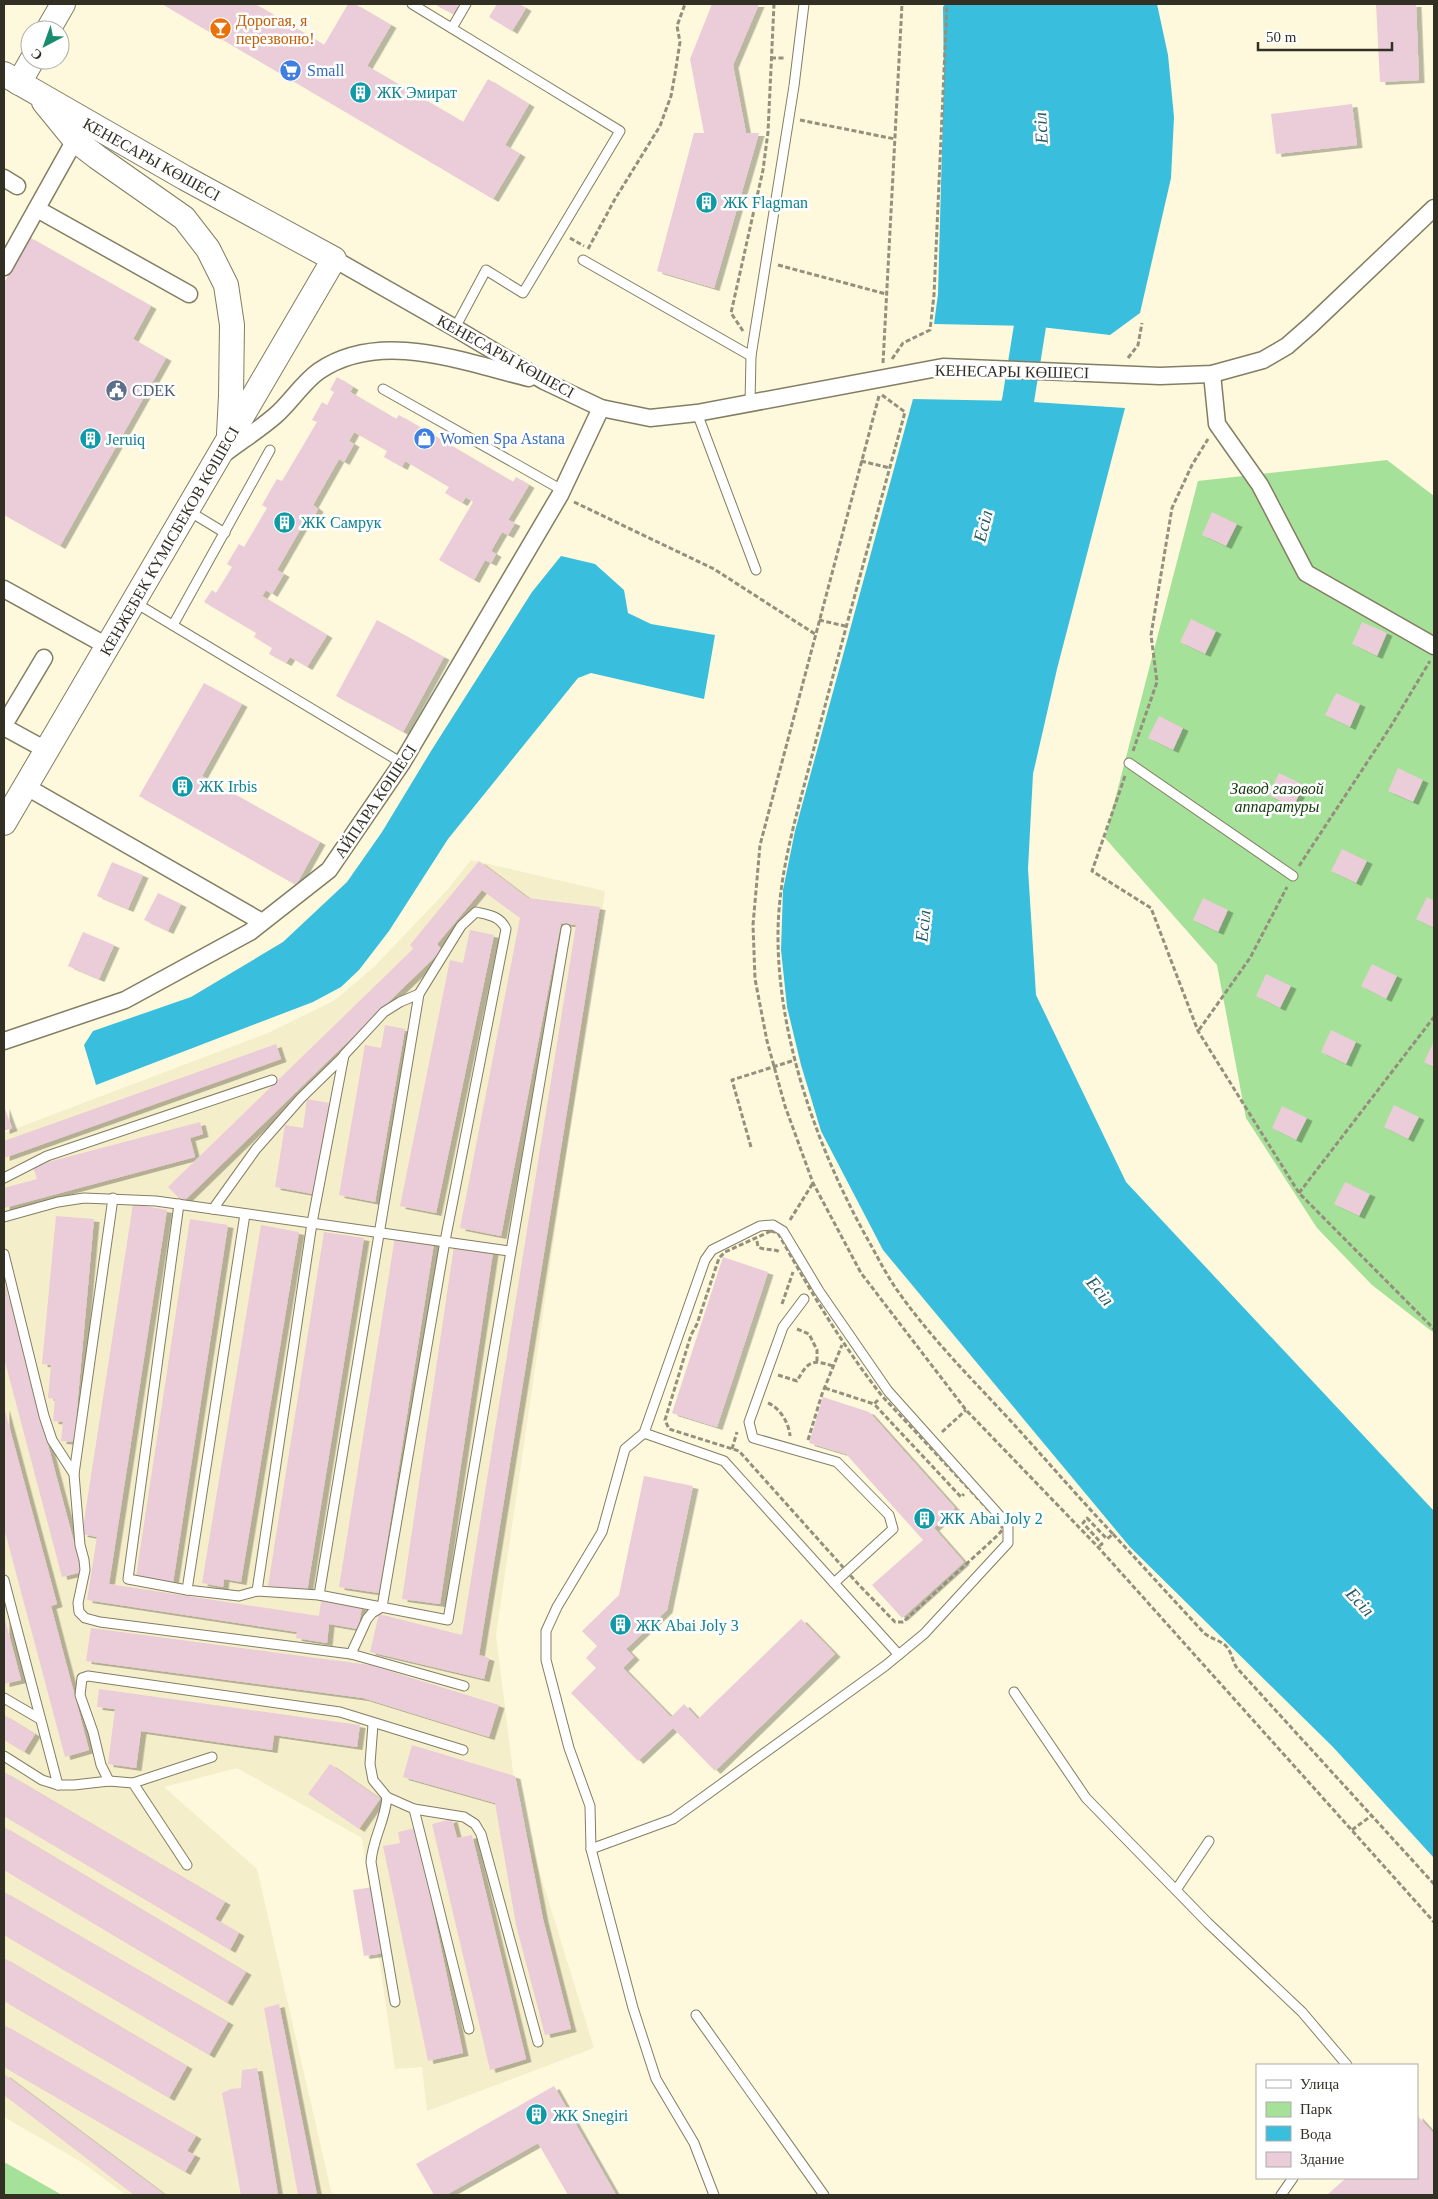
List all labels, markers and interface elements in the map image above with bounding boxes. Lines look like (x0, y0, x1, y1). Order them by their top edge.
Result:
place label: Дорогая, я перезвоню! (236, 12, 315, 48)
bar icon: Дорогая, я перезвоню! (208, 17, 232, 41)
north arrow (20, 20, 70, 70)
scale bar (1258, 20, 1392, 52)
text: 50 m (1266, 29, 1297, 45)
text: С (28, 45, 46, 63)
supermarket icon: Small (279, 58, 303, 82)
place label: Small (307, 62, 345, 79)
building icon: ЖК Эмират (349, 80, 373, 104)
place label: ЖК Эмират (377, 84, 457, 102)
water label: Есіл (1030, 111, 1052, 145)
street label: КЕНЕСАРЫ КӨШЕСІ (80, 115, 223, 204)
building icon: ЖК Flagman (695, 190, 719, 214)
place label: ЖК Flagman (723, 194, 808, 212)
street label: КЕНЕСАРЫ КӨШЕСІ (434, 312, 577, 401)
street label: КЕНЕСАРЫ КӨШЕСІ (935, 362, 1089, 381)
public building icon: CDEK (104, 378, 128, 402)
place label: CDEK (132, 382, 176, 399)
street label: КЕНЖЕБЕК КҮМІСБЕКОВ КӨШЕСІ (97, 424, 242, 659)
shop icon: Women Spa Astana (412, 426, 436, 450)
building icon: Jeruiq (78, 427, 102, 451)
place label: Women Spa Astana (440, 430, 565, 448)
place label: Jeruiq (106, 431, 145, 449)
water label: Есіл (969, 508, 997, 545)
building icon: ЖК Самрук (273, 510, 297, 534)
place label: ЖК Самрук (301, 514, 382, 532)
street label: АЙПАРА КӨШЕСІ (330, 741, 420, 861)
building icon: ЖК Irbis (171, 774, 195, 798)
place label: ЖК Irbis (199, 778, 257, 795)
park label: Завод газовой аппаратуры (1230, 780, 1324, 816)
water label: Есіл (911, 909, 935, 944)
water label: Есіл (1081, 1272, 1118, 1310)
building icon: ЖК Abai Joly 2 (912, 1506, 936, 1530)
place label: ЖК Abai Joly 2 (940, 1510, 1043, 1528)
water label: Есіл (1341, 1583, 1378, 1621)
building icon: ЖК Abai Joly 3 (608, 1613, 632, 1637)
place label: ЖК Abai Joly 3 (636, 1617, 739, 1635)
legend (1256, 2064, 1418, 2179)
text: Улица (1300, 2076, 1339, 2092)
text: Парк (1300, 2101, 1333, 2117)
building icon: ЖК Snegiri (525, 2103, 549, 2127)
place label: ЖК Snegiri (553, 2107, 629, 2125)
text: Вода (1300, 2126, 1332, 2142)
text: Здание (1300, 2151, 1344, 2167)

